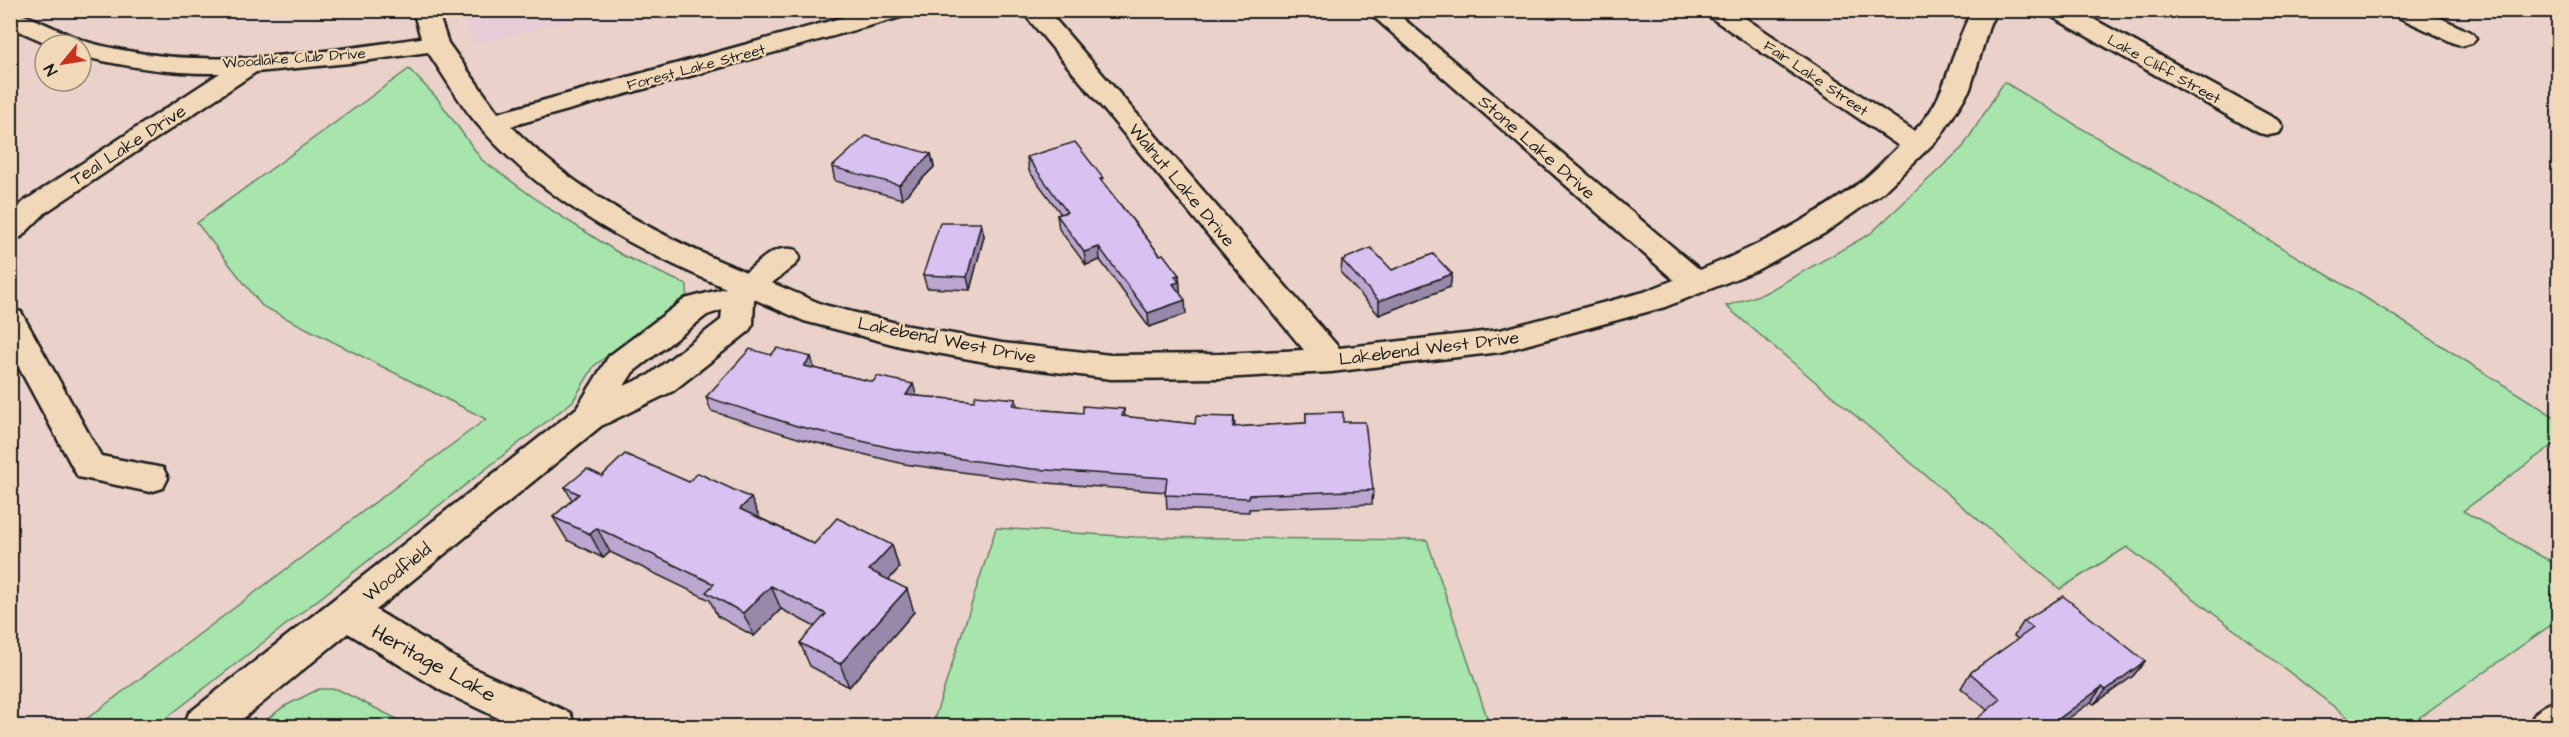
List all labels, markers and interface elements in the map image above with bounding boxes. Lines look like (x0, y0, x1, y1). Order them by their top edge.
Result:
street label: Lake Cliff Street (2103, 30, 2224, 109)
north arrow (33, 33, 93, 93)
street label: Fair Lake Street (1759, 36, 1872, 121)
street label: Forest Lake Street (625, 39, 768, 96)
street label: Woodlake Club Drive (222, 43, 366, 74)
text: N (39, 60, 63, 80)
street label: Stone Lake Drive (1473, 89, 1601, 206)
street label: Teal Lake Drive (66, 99, 191, 192)
street label: Walnut Lake Drive (1122, 118, 1241, 253)
street label: Lakebend West Drive (856, 311, 1039, 370)
street label: Lakebend West Drive (1338, 325, 1521, 372)
street label: Woodfield (358, 537, 437, 608)
street label: Heritage Lake (365, 617, 501, 711)

